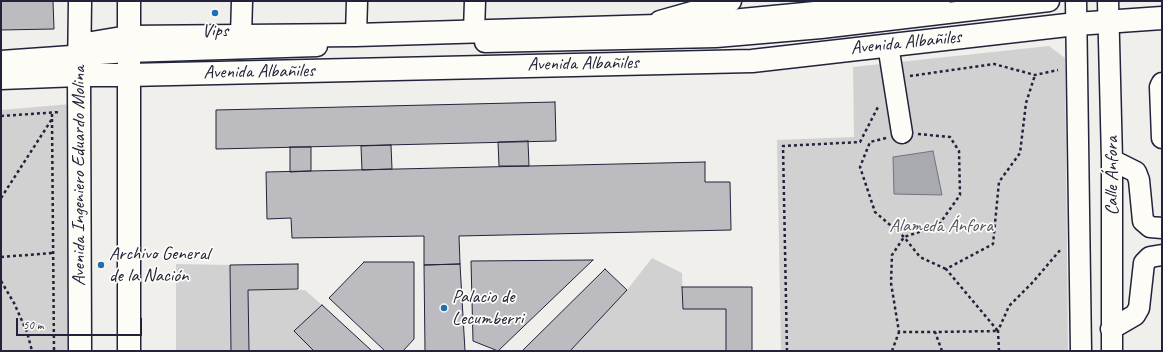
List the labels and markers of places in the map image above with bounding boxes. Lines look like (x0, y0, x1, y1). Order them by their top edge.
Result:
marker: Vips (210, 8, 220, 18)
place label: Vips (202, 20, 228, 42)
place label: Archivo General de la Nación (109, 243, 210, 287)
marker: Archivo General de la Nación (96, 260, 106, 270)
place label: Palacio de Lecumberri (452, 286, 523, 330)
marker: Palacio de Lecumberri (439, 303, 449, 313)

